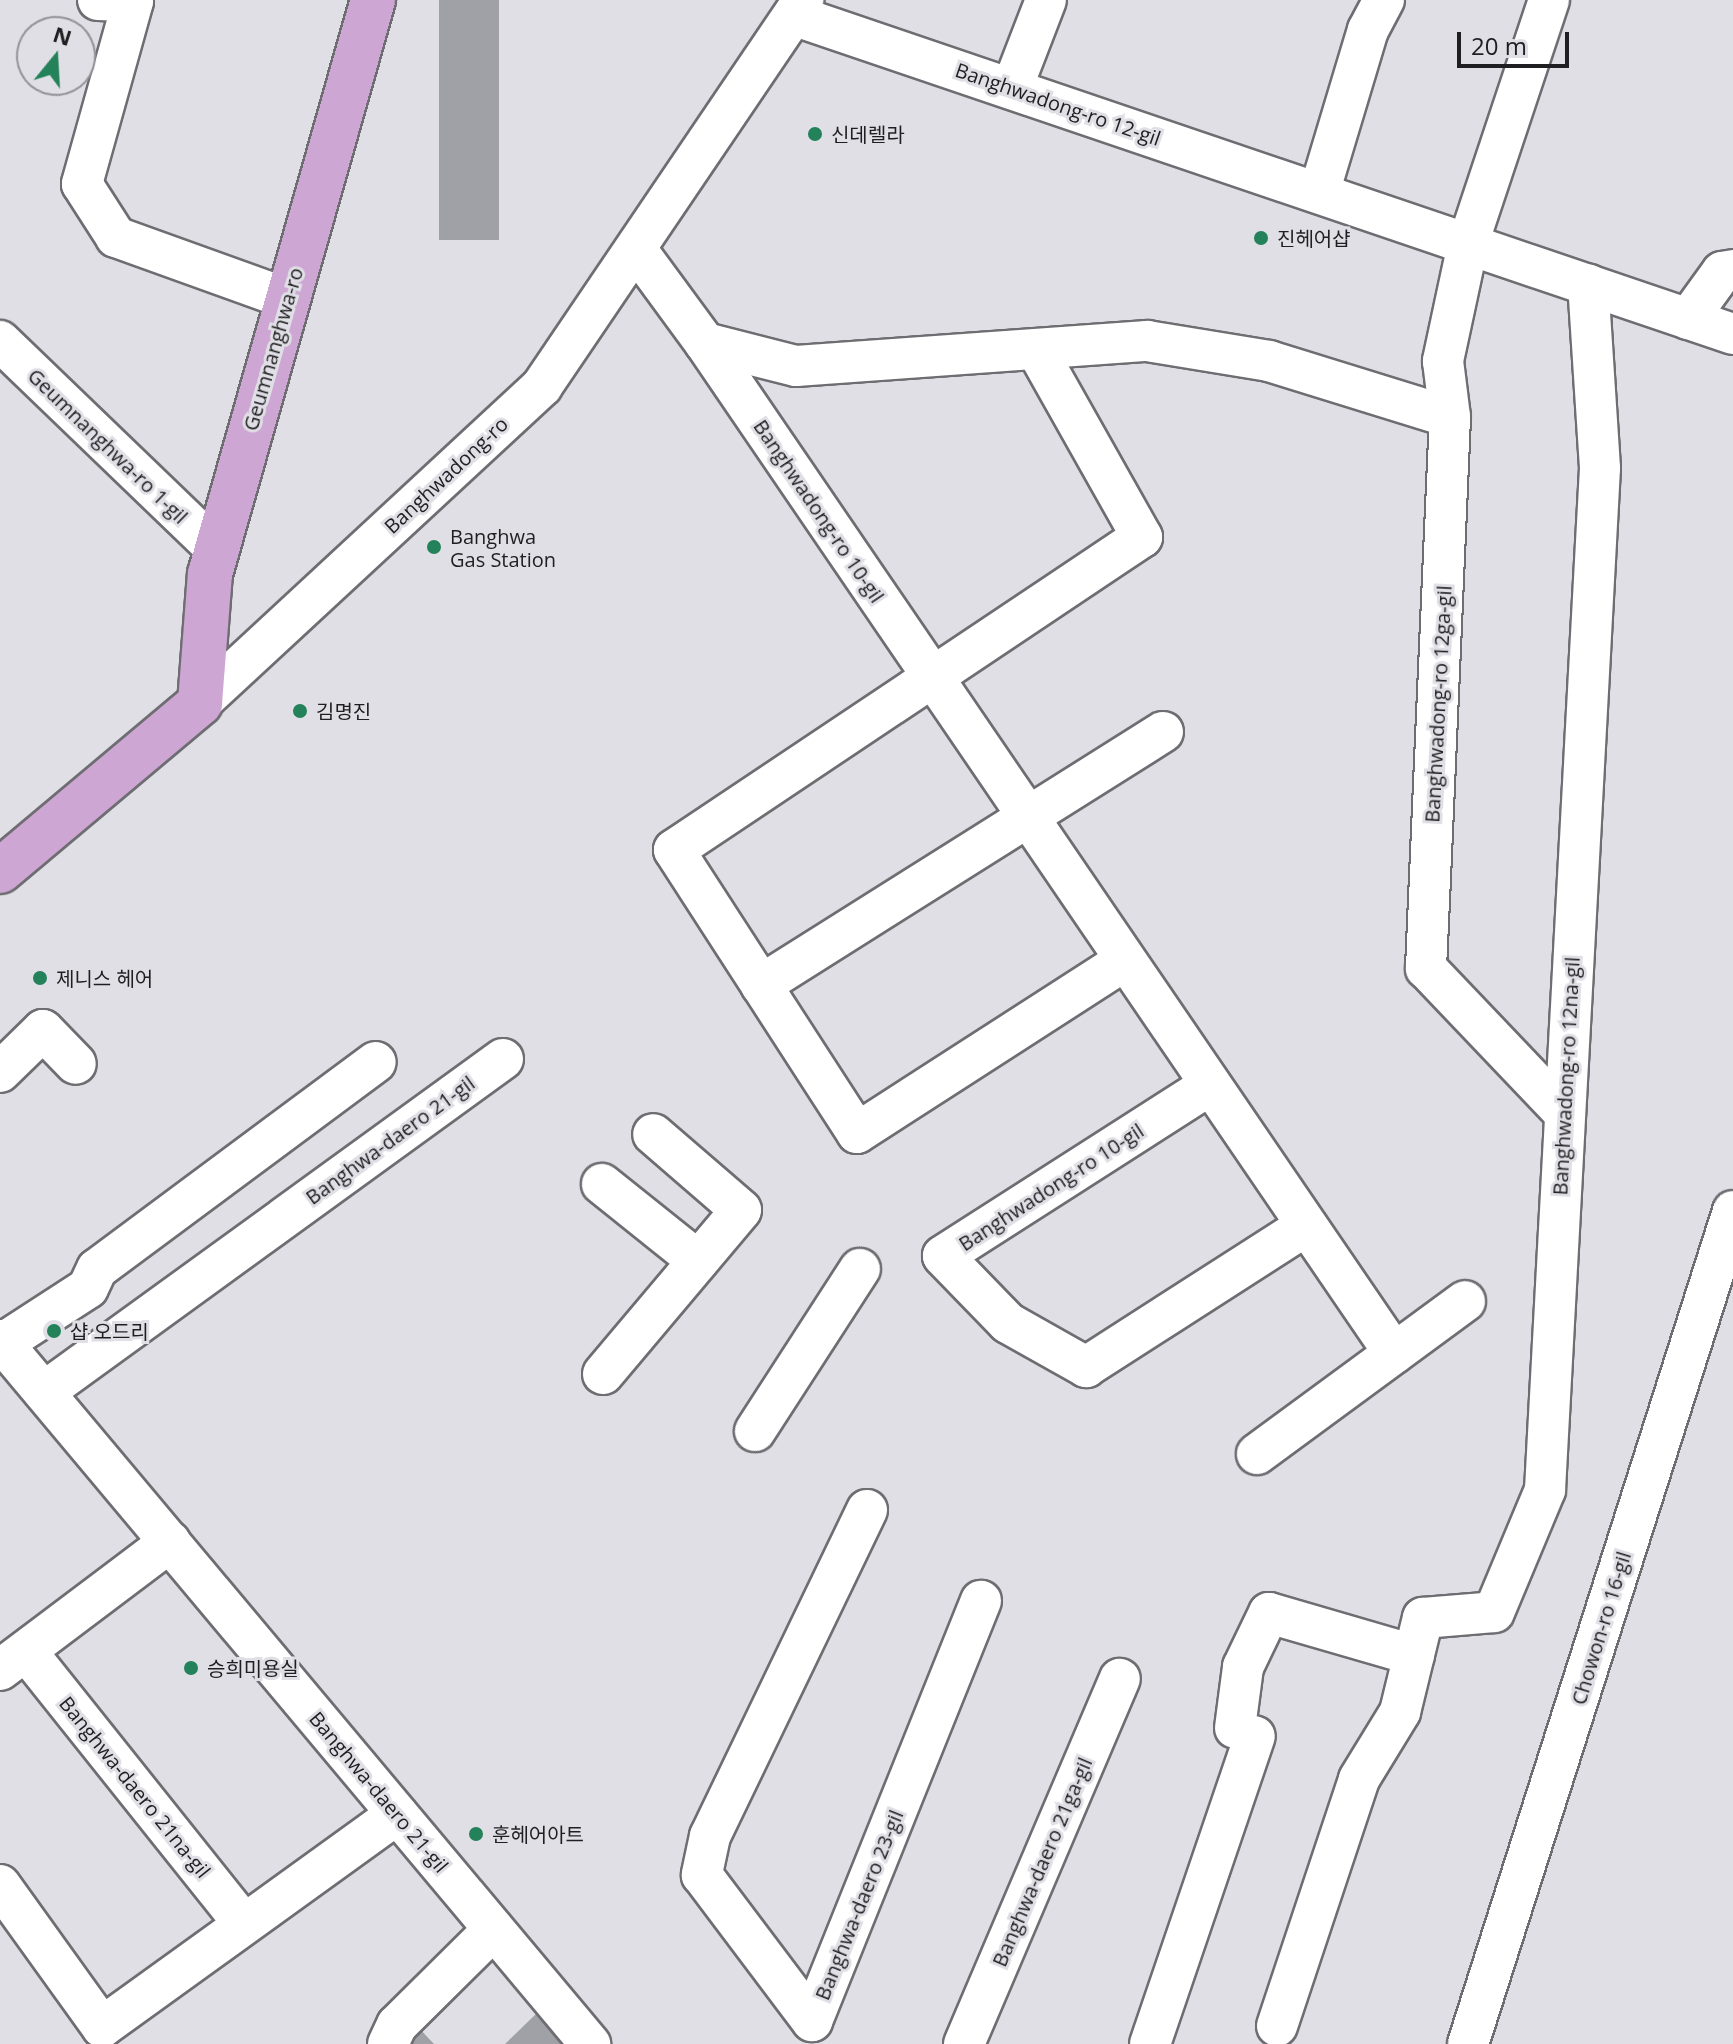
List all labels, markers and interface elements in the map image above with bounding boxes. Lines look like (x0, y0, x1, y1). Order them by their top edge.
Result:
north arrow (16, 16, 96, 96)
scale bar (1461, 16, 1573, 66)
text: N (50, 18, 76, 52)
text: 20 m (1471, 29, 1527, 62)
street label: Banghwadong-ro 12-gil (952, 58, 1164, 150)
place label: 신데렐라 (831, 122, 905, 146)
marker: 신데렐라 (806, 125, 824, 143)
place label: 진헤어샵 (1277, 226, 1351, 250)
marker: 진헤어샵 (1252, 229, 1270, 247)
street label: Geumnanghwa-ro (238, 265, 308, 433)
street label: Geumnanghwa-ro 1-gil (23, 364, 193, 528)
street label: Banghwadong-ro (379, 412, 513, 538)
street label: Banghwadong-ro 10-gil (749, 415, 889, 607)
place label: Banghwa Gas Station (450, 524, 556, 571)
marker: Banghwa Gas Station (425, 538, 443, 556)
street label: Banghwadong-ro 12ga-gil (1420, 585, 1456, 823)
place label: 김명진 (316, 699, 371, 723)
marker: 김명진 (291, 702, 309, 720)
street label: Banghwadong-ro 12na-gil (1548, 956, 1584, 1196)
place label: 제니스 헤어 (56, 966, 153, 990)
marker: 제니스 헤어 (31, 969, 49, 987)
street label: Banghwa-daero 21-gil (301, 1071, 479, 1209)
street label: Banghwadong-ro 10-gil (954, 1118, 1148, 1256)
place label: 샵 오드리 (70, 1319, 149, 1343)
marker: 샵 오드리 (45, 1322, 63, 1340)
street label: Chowon-ro 16-gil (1566, 1549, 1636, 1707)
place label: 승희미용실 (207, 1656, 299, 1680)
marker: 승희미용실 (182, 1659, 200, 1677)
street label: Banghwa-daero 21na-gil (55, 1692, 215, 1882)
street label: Banghwa-daero 21-gil (305, 1707, 453, 1877)
street label: Banghwa-daero 21ga-gil (987, 1754, 1097, 1970)
street label: Banghwa-daero 23-gil (810, 1807, 908, 2003)
place label: 훈헤어아트 (492, 1822, 584, 1846)
marker: 훈헤어아트 (467, 1825, 485, 1843)

